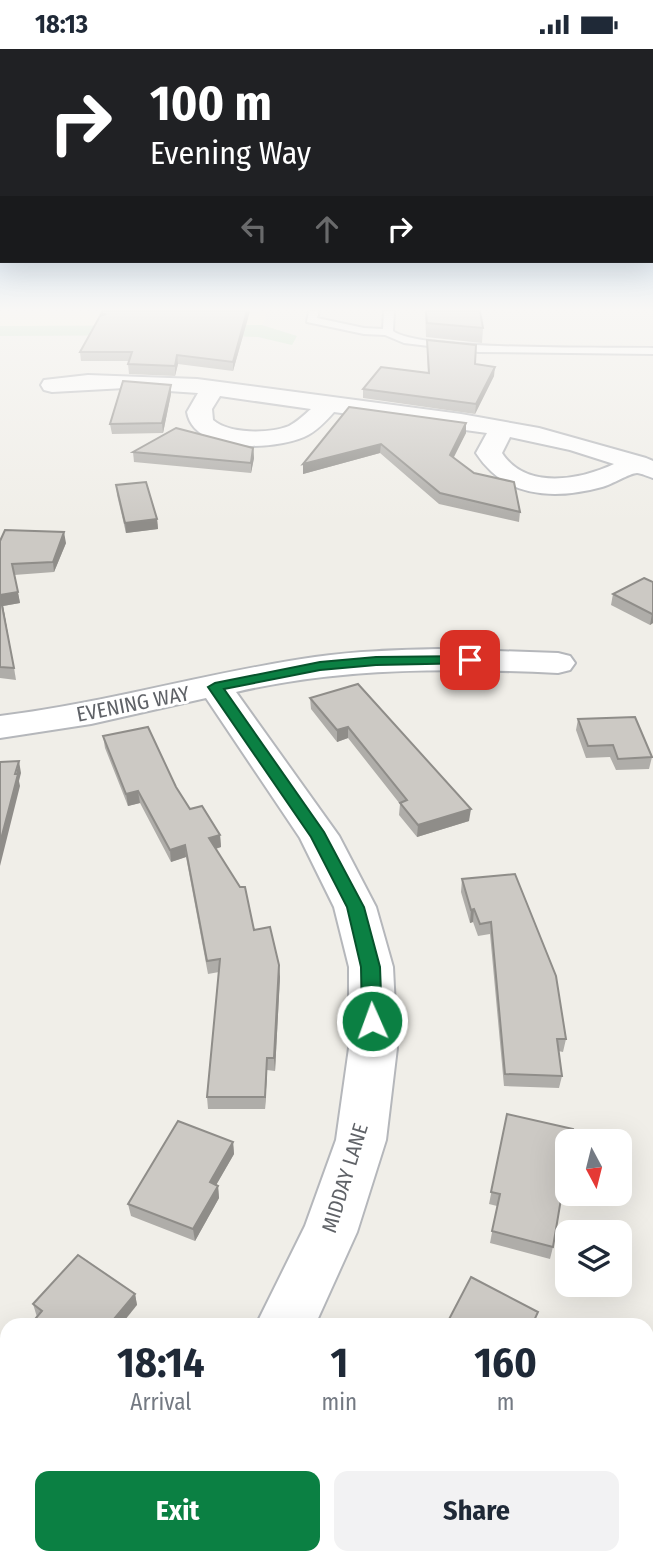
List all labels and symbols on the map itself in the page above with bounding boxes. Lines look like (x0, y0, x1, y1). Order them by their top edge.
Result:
pin (440, 630, 500, 690)
street label: EVENING WAY (74, 680, 192, 728)
position arrow (335, 984, 409, 1058)
street label: MIDDAY LANE (316, 1120, 374, 1236)
north arrow (555, 1129, 632, 1206)

